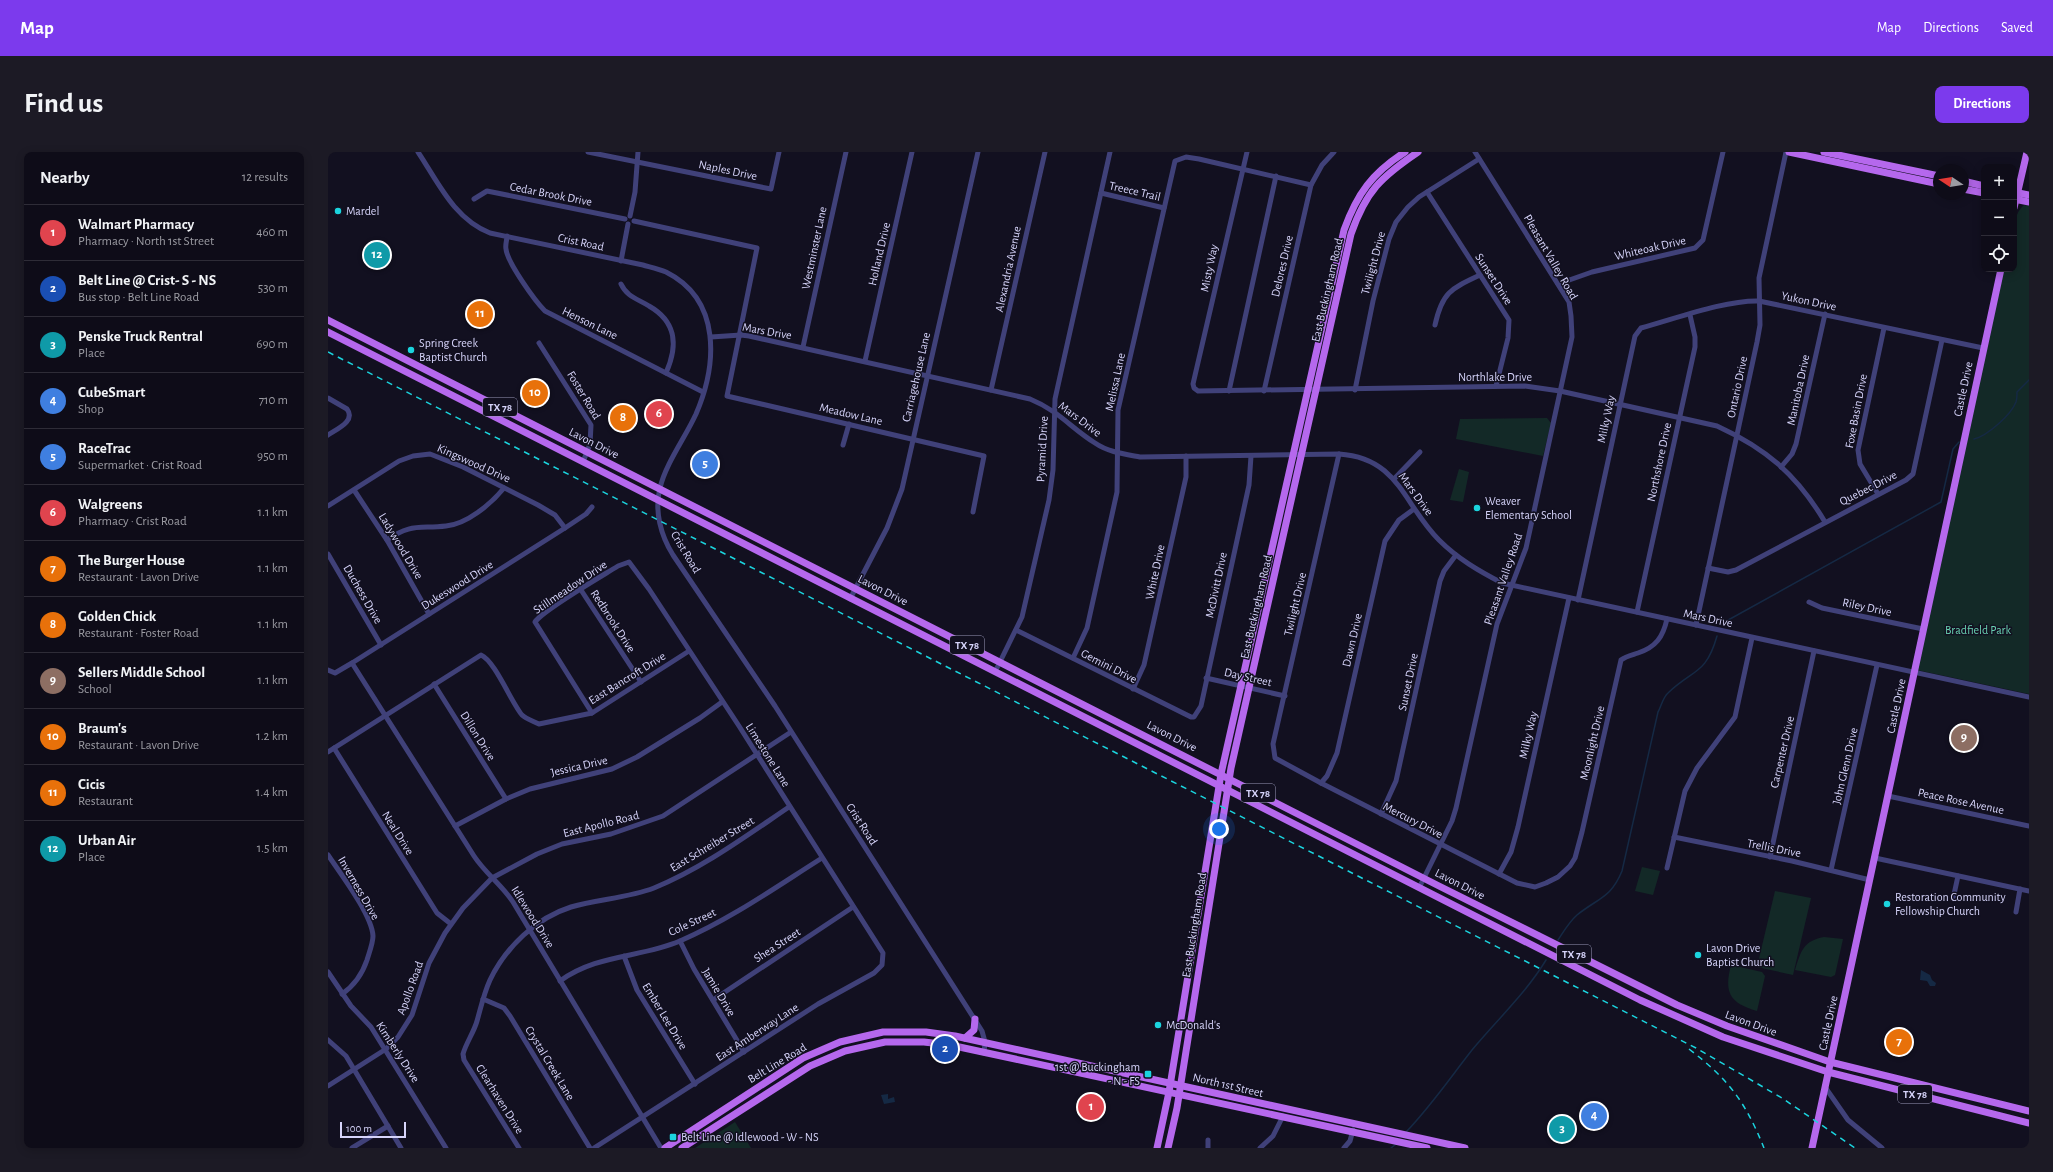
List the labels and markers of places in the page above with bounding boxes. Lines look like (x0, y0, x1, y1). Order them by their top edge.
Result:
place label: Mardel (346, 205, 379, 217)
marker: Mardel (333, 206, 343, 216)
pin: 12 (364, 240, 390, 270)
pin: 11 (467, 299, 493, 329)
place label: Spring Creek Baptist Church (419, 337, 487, 363)
marker: Spring Creek Baptist Church (406, 345, 416, 355)
pin: 10 (522, 378, 548, 408)
pin: 6 (646, 399, 672, 429)
pin: 8 (610, 403, 636, 433)
pin: 5 (692, 449, 718, 479)
place label: Weaver Elementary School (1485, 495, 1572, 522)
marker: Weaver Elementary School (1472, 503, 1482, 513)
pin: 9 (1951, 723, 1977, 753)
place label: Restoration Community Fellowship Church (1895, 891, 2006, 917)
marker: Restoration Community Fellowship Church (1882, 899, 1892, 909)
place label: Lavon Drive Baptist Church (1706, 942, 1774, 968)
marker: Lavon Drive Baptist Church (1693, 950, 1703, 960)
place label: McDonald's (1166, 1019, 1220, 1031)
marker: McDonald's (1153, 1020, 1163, 1030)
pin: 7 (1886, 1027, 1912, 1057)
pin: 2 (932, 1034, 958, 1064)
place label: 1st @ Buckingham - N - FS (1055, 1061, 1140, 1087)
marker: 1st @ Buckingham - N - FS (1143, 1069, 1153, 1079)
pin: 1 (1078, 1092, 1104, 1122)
pin: 4 (1581, 1101, 1607, 1131)
pin: 3 (1549, 1114, 1575, 1144)
place label: Belt Line @ Idlewood - W - NS (681, 1131, 819, 1143)
marker: Belt Line @ Idlewood - W - NS (668, 1132, 678, 1142)

